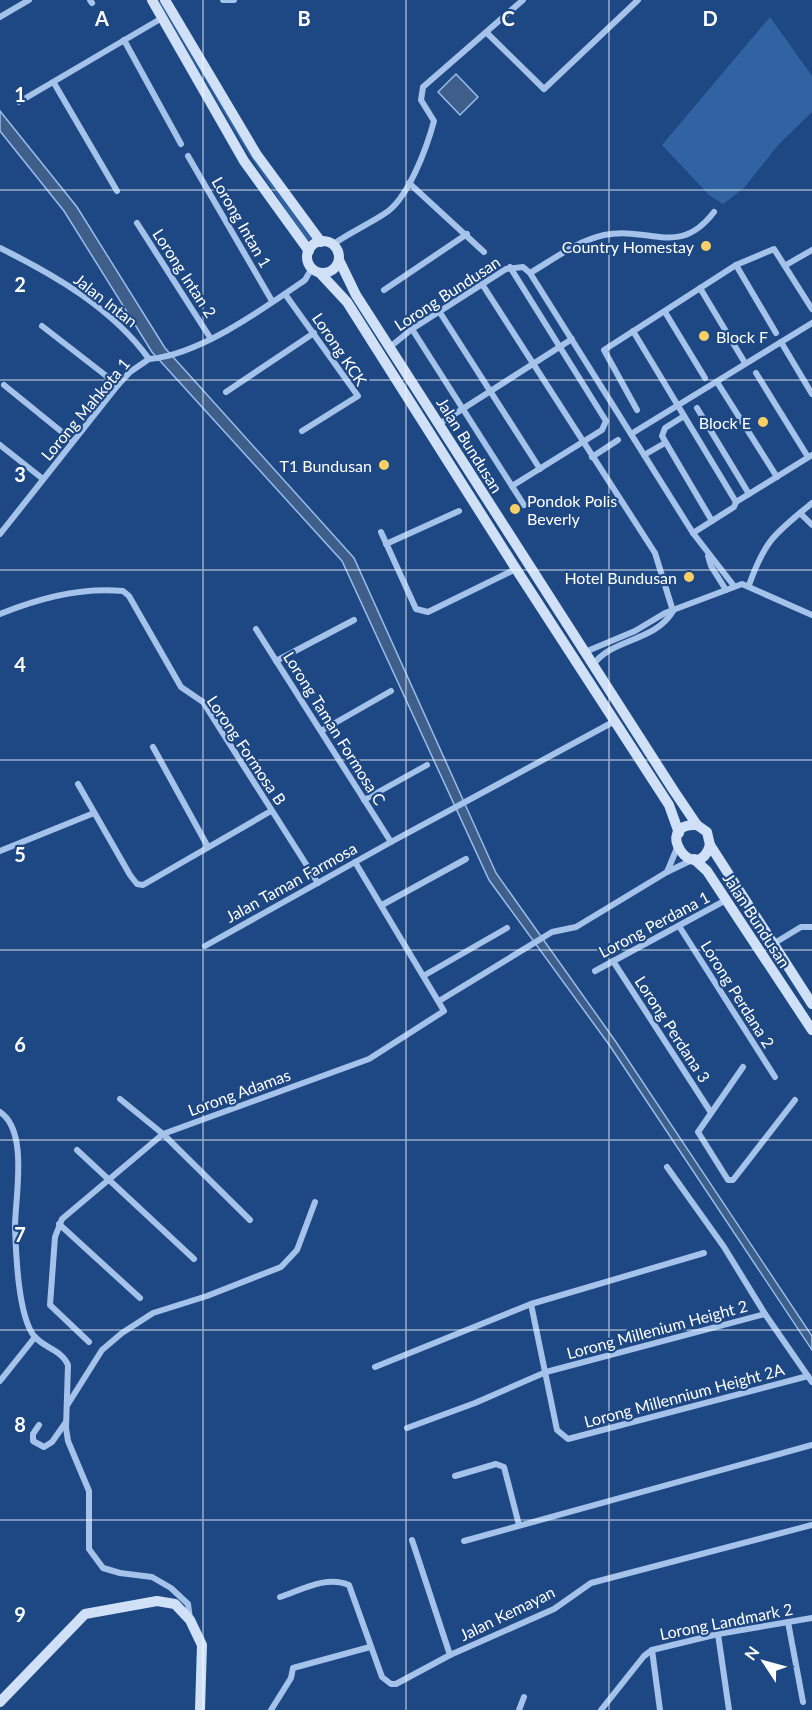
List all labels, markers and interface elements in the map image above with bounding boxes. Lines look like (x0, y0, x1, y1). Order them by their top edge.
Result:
text: A (94, 6, 109, 30)
text: B (297, 6, 311, 30)
text: C (501, 6, 515, 30)
text: D (702, 6, 718, 30)
text: 1 (14, 82, 26, 106)
street label: Lorong Intan 1 (208, 173, 276, 271)
street label: Lorong Intan 2 (149, 225, 221, 321)
place label: Country Homestay (562, 237, 695, 256)
marker: Country Homestay (699, 239, 713, 253)
street label: Lorong Bundusan (391, 252, 503, 334)
street label: Jalan Intan (71, 269, 141, 331)
text: 2 (14, 272, 26, 296)
street label: Lorong KCK (309, 309, 372, 389)
place label: Block F (716, 327, 768, 346)
marker: Block F (697, 329, 711, 343)
street label: Lorong Mahkota 1 (37, 354, 133, 464)
street label: Jalan Bundusan (433, 394, 507, 496)
place label: Block E (699, 413, 751, 432)
marker: Block E (756, 415, 770, 429)
place label: T1 Bundusan (279, 456, 372, 475)
marker: T1 Bundusan (377, 458, 391, 472)
text: 3 (14, 462, 26, 486)
place label: Pondok Polis Beverly (527, 491, 617, 528)
marker: Pondok Polis Beverly (508, 502, 522, 516)
place label: Hotel Bundusan (564, 568, 677, 587)
marker: Hotel Bundusan (682, 570, 696, 584)
street label: Lorong Taman Formosa C (280, 648, 390, 808)
text: 4 (14, 652, 26, 676)
street label: Lorong Formosa B (203, 692, 291, 808)
street label: Jalan Taman Farmosa (222, 838, 360, 926)
text: 5 (14, 842, 26, 866)
street label: Jalan Bundusan (719, 869, 795, 971)
street label: Lorong Perdana 1 (595, 887, 713, 961)
street label: Lorong Perdana 2 (697, 937, 779, 1051)
street label: Lorong Perdana 3 (632, 972, 714, 1086)
text: 6 (14, 1032, 26, 1056)
street label: Lorong Adamas (185, 1065, 293, 1119)
text: 7 (14, 1222, 26, 1246)
street label: Lorong Millenium Height 2 (564, 1296, 750, 1362)
street label: Lorong Millennium Height 2A (582, 1359, 786, 1431)
text: 8 (14, 1412, 26, 1436)
street label: Jalan Kemayan (456, 1582, 558, 1644)
street label: Lorong Landmark 2 (658, 1599, 794, 1643)
text: 9 (14, 1602, 26, 1626)
north arrow (734, 1632, 794, 1692)
text: N (740, 1642, 763, 1663)

